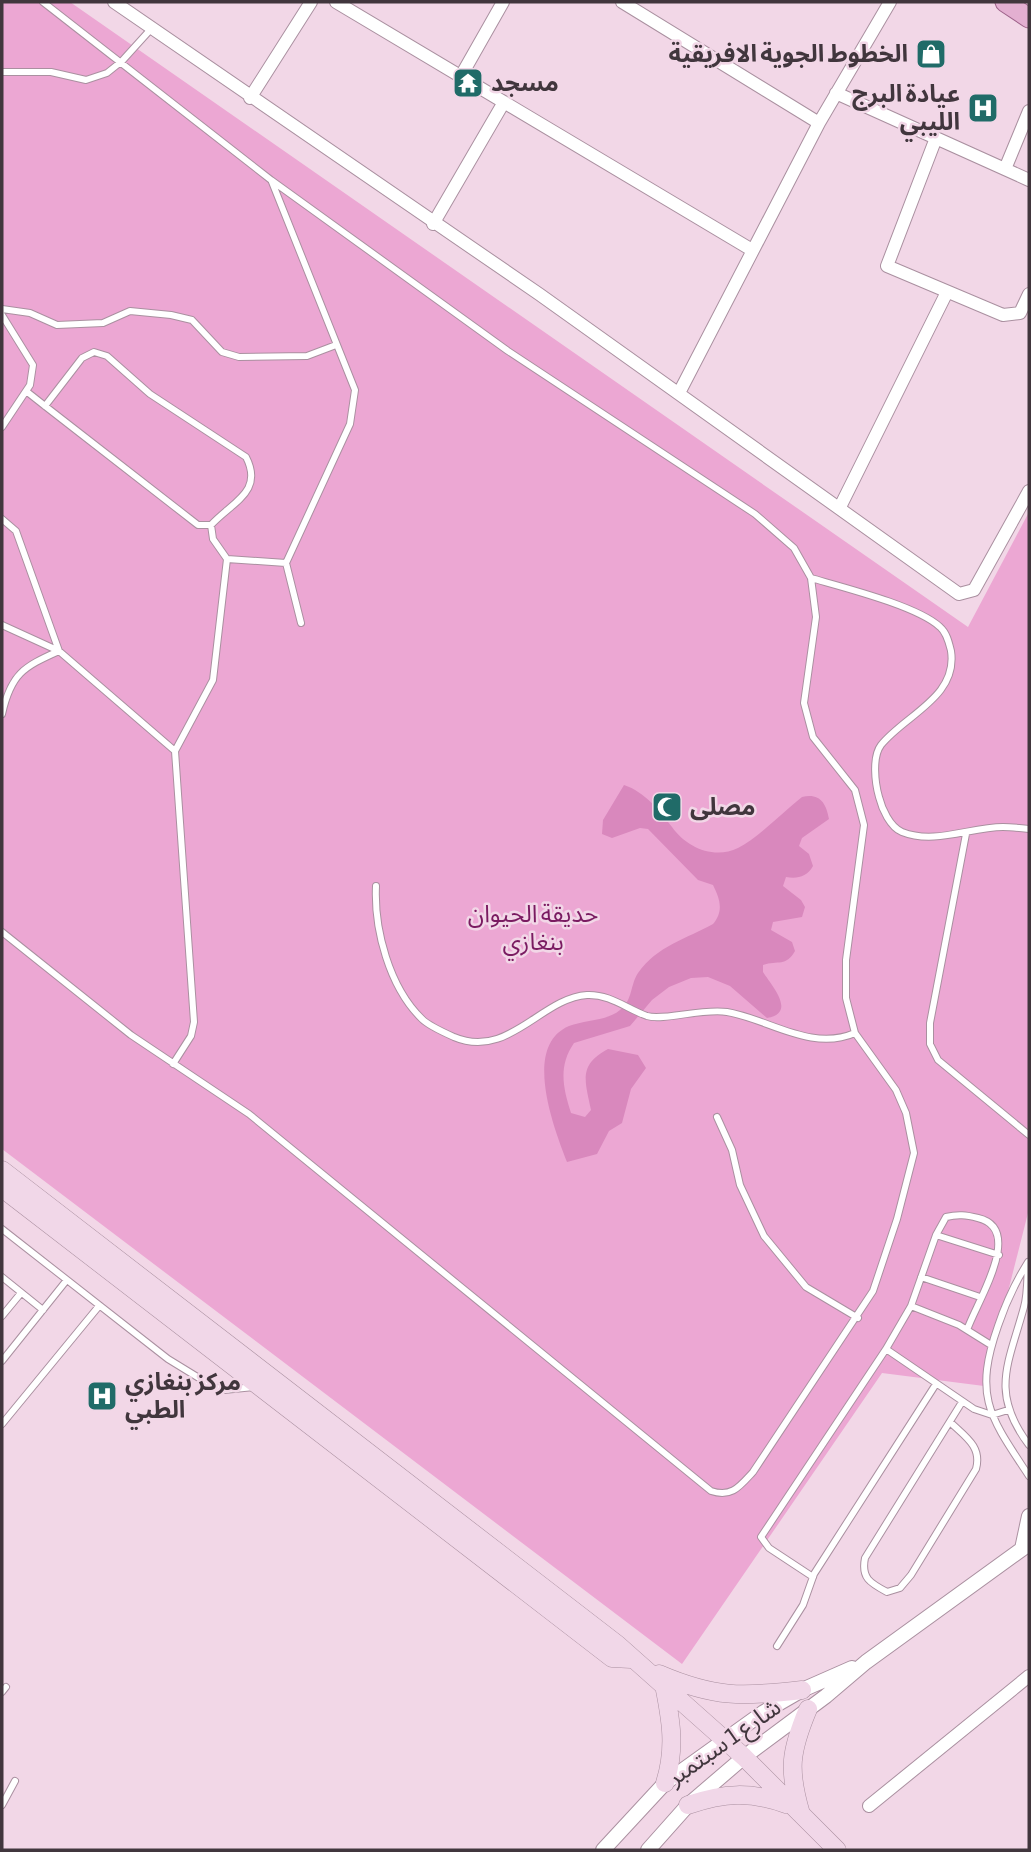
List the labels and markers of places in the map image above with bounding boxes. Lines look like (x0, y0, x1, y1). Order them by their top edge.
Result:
shop icon: الخطوط الجوية الافريقية (914, 37, 948, 71)
place label: الخطوط الجوية الافريقية (669, 40, 908, 68)
temple icon: مسجد (451, 66, 485, 100)
place label: مسجد (491, 69, 559, 97)
place label: عيادة البرج الليبي (852, 80, 960, 142)
hospital icon: عيادة البرج الليبي (966, 91, 1000, 125)
mosque icon: مصلى (650, 790, 684, 824)
place label: مصلى (690, 793, 756, 821)
place label: مركز بنغازي الطبي (125, 1368, 241, 1430)
hospital icon: مركز بنغازي الطبي (85, 1379, 119, 1413)

